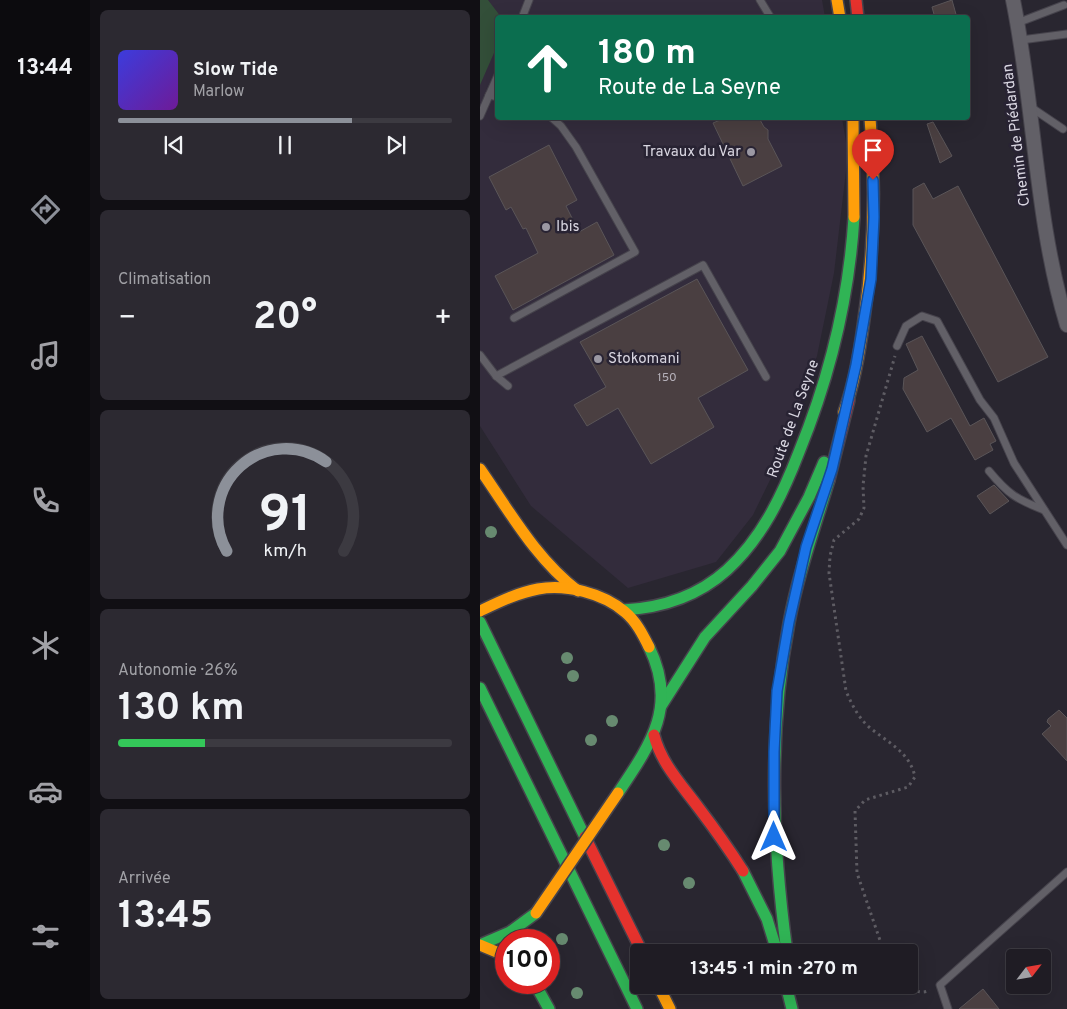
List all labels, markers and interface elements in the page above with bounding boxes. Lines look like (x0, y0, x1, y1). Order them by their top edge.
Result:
text: 180 m (598, 32, 696, 76)
icon: ahead (515, 35, 580, 100)
text: 13:44 (17, 55, 73, 82)
text: Slow Tide (193, 58, 278, 82)
street label: Chemin de Piédardan (999, 63, 1035, 207)
text: Route de La Seyne (598, 75, 781, 102)
text: Marlow (193, 82, 245, 102)
pin (852, 129, 894, 180)
icon: previous (160, 131, 188, 159)
icon: pause (271, 131, 299, 159)
icon: next (382, 131, 410, 159)
icon: arrive (859, 136, 887, 164)
place label: Travaux du Var (643, 143, 741, 162)
marker: Travaux du Var (745, 146, 757, 158)
icon: directions (28, 192, 63, 227)
place label: Ibis (556, 218, 580, 237)
marker: Ibis (540, 221, 552, 233)
text: Climatisation (118, 270, 211, 290)
text: 20° (253, 294, 317, 343)
text: − (118, 301, 136, 337)
text: + (434, 301, 452, 337)
icon: music (28, 338, 63, 373)
place label: Stokomani (608, 350, 680, 369)
marker: Stokomani (592, 353, 604, 365)
street label: Route de La Seyne (764, 357, 824, 481)
house number: 150 (657, 370, 677, 386)
icon: phone (28, 483, 63, 518)
text: 91 (259, 484, 311, 550)
text: km/h (263, 540, 307, 563)
icon: climate (28, 628, 63, 663)
text: Autonomie · 26% (118, 661, 238, 681)
text: 130 km (118, 685, 244, 734)
icon: car (28, 774, 63, 809)
position arrow (747, 810, 799, 862)
text: Arrivée (118, 869, 171, 889)
text: 13:45 (118, 893, 213, 942)
icon: filters (28, 919, 63, 954)
speed limit sign: 100 (495, 929, 560, 994)
north arrow (1006, 949, 1051, 994)
map controls (1006, 949, 1051, 994)
text: 13:45 · 1 min · 270 m (690, 957, 858, 981)

